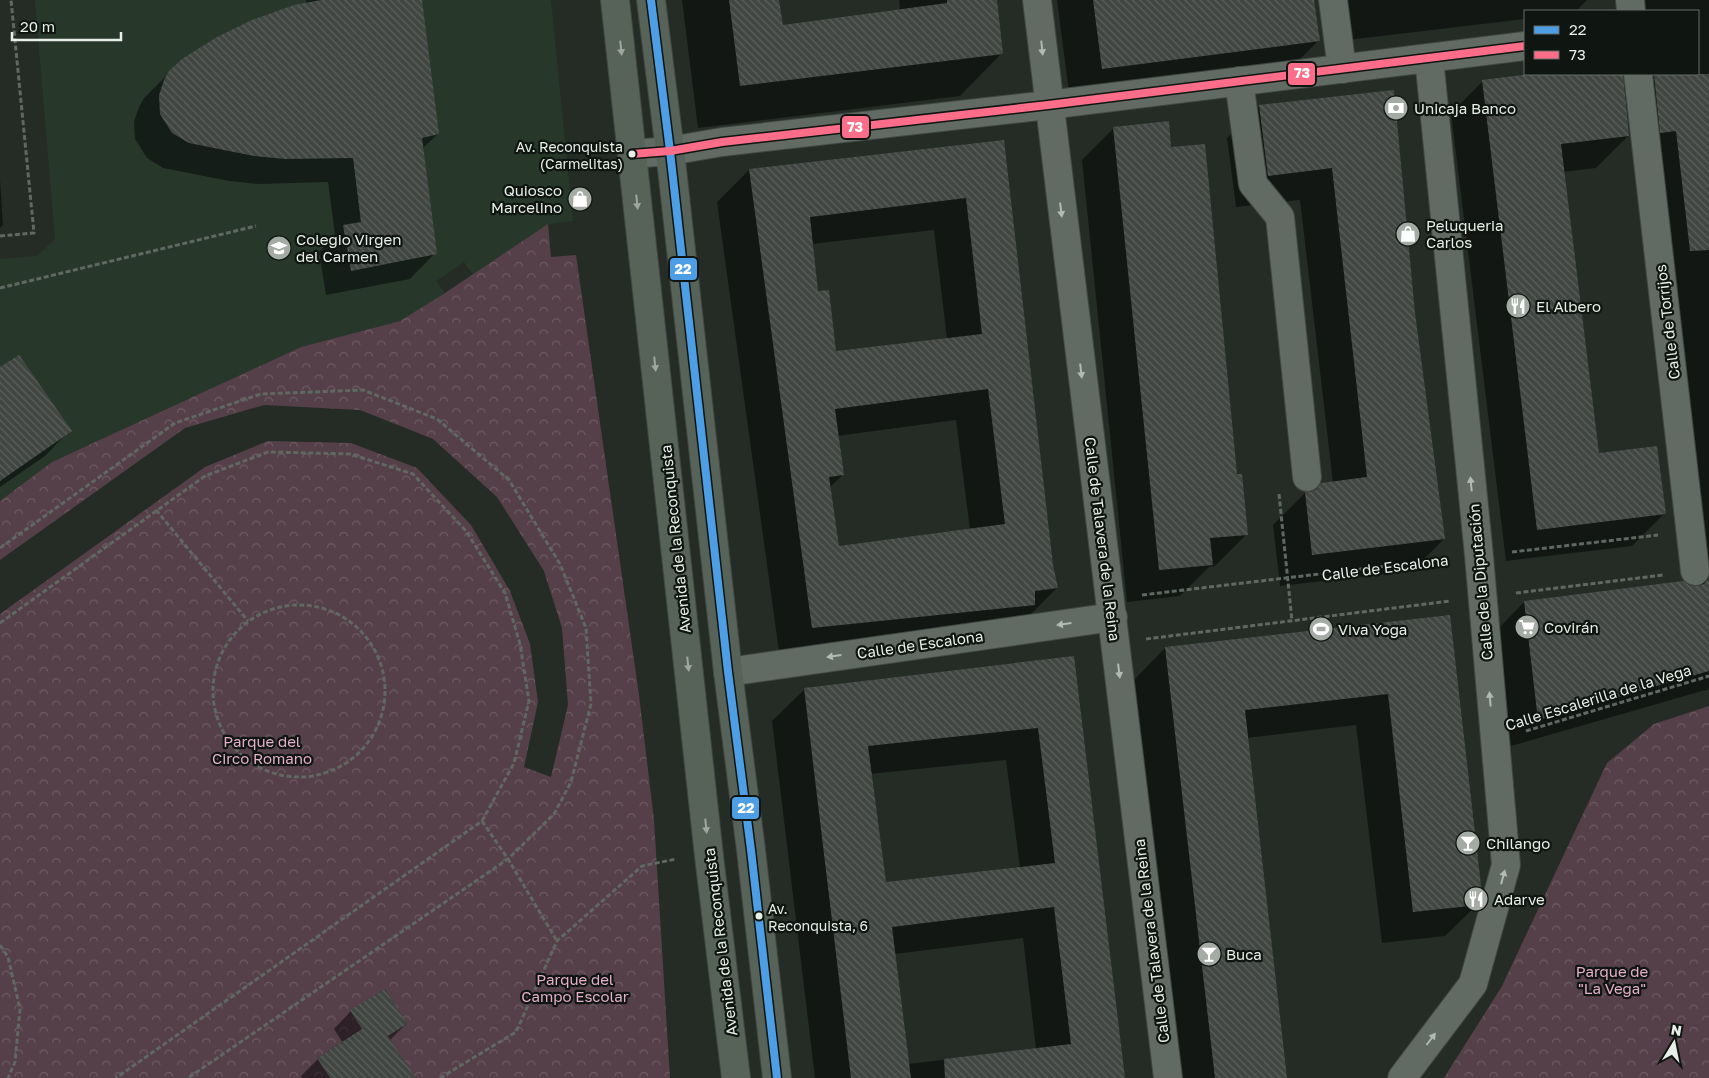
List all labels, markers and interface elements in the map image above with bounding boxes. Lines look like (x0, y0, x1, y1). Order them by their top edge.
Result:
scale bar (12, 10, 121, 42)
legend (1524, 10, 1699, 75)
text: 20 m (20, 17, 55, 35)
text: 22 (1569, 20, 1586, 38)
one-way arrow (617, 41, 625, 57)
one-way arrow (1038, 41, 1046, 57)
text: 73 (1569, 45, 1586, 63)
line badge: 73 (1287, 62, 1316, 86)
text: 73 (1294, 64, 1310, 81)
bank icon: Unicaja Banco (1383, 95, 1409, 121)
place label: Unicaja Banco (1414, 99, 1516, 117)
line badge: 73 (841, 115, 870, 139)
text: 73 (847, 118, 863, 135)
place label: Av. Reconquista (Carmelitas) (516, 138, 623, 172)
marker: Av. Reconquista (Carmelitas) (627, 149, 637, 159)
place label: Quiosco Marcelino (491, 181, 562, 216)
shop icon: Quiosco Marcelino (567, 186, 593, 212)
one-way arrow (634, 194, 642, 210)
one-way arrow (1057, 202, 1065, 218)
place label: Peluqueria Carlos (1426, 216, 1504, 251)
shop icon: Peluqueria Carlos (1395, 221, 1421, 247)
place label: Colegio Virgen del Carmen (296, 230, 401, 265)
school or university icon: Colegio Virgen del Carmen (266, 235, 292, 261)
line badge: 22 (669, 257, 698, 281)
text: 22 (674, 260, 692, 277)
street label: Calle de Torrijos (1651, 263, 1683, 381)
restaurant icon: El Albero (1505, 293, 1531, 319)
place label: El Albero (1536, 297, 1601, 315)
one-way arrow (651, 356, 659, 372)
one-way arrow (1077, 363, 1085, 379)
street label: Calle de Talavera de la Reina (1082, 436, 1124, 642)
street label: Avenida de la Reconquista (656, 444, 694, 634)
one-way arrow (1467, 476, 1475, 492)
street label: Calle de la Diputación (1464, 503, 1496, 661)
street label: Calle de Escalona (1321, 550, 1449, 584)
supermarket icon: Covirán (1514, 614, 1540, 640)
sports icon: Viva Yoga (1308, 616, 1334, 642)
place label: Covirán (1544, 618, 1599, 636)
one-way arrow (1056, 620, 1072, 628)
place label: Viva Yoga (1338, 620, 1407, 638)
street label: Calle de Escalona (856, 626, 984, 662)
one-way arrow (826, 652, 842, 660)
one-way arrow (684, 657, 692, 673)
street label: Calle Escalerilla de la Vega (1503, 660, 1693, 734)
one-way arrow (1115, 663, 1123, 679)
one-way arrow (1486, 690, 1494, 706)
park label: Parque del Circo Romano (212, 732, 312, 767)
line badge: 22 (731, 796, 760, 820)
text: 22 (737, 799, 755, 816)
one-way arrow (702, 818, 710, 834)
bar icon: Chilango (1455, 830, 1481, 856)
place label: Chilango (1486, 834, 1550, 852)
street label: Calle de Talavera de la Reina (1130, 838, 1172, 1044)
street label: Avenida de la Reconquista (700, 847, 740, 1037)
one-way arrow (1499, 870, 1507, 885)
restaurant icon: Adarve (1463, 886, 1489, 912)
place label: Adarve (1494, 890, 1545, 908)
place label: Av. Reconquista, 6 (768, 900, 868, 934)
marker: Av. Reconquista, 6 (754, 911, 764, 921)
bar icon: Buca (1196, 941, 1222, 967)
place label: Buca (1226, 945, 1262, 963)
park label: Parque de "La Vega" (1576, 962, 1649, 997)
park label: Parque del Campo Escolar (521, 970, 629, 1005)
north arrow (1649, 1018, 1699, 1068)
text: N (1670, 1020, 1683, 1039)
one-way arrow (1426, 1033, 1437, 1046)

